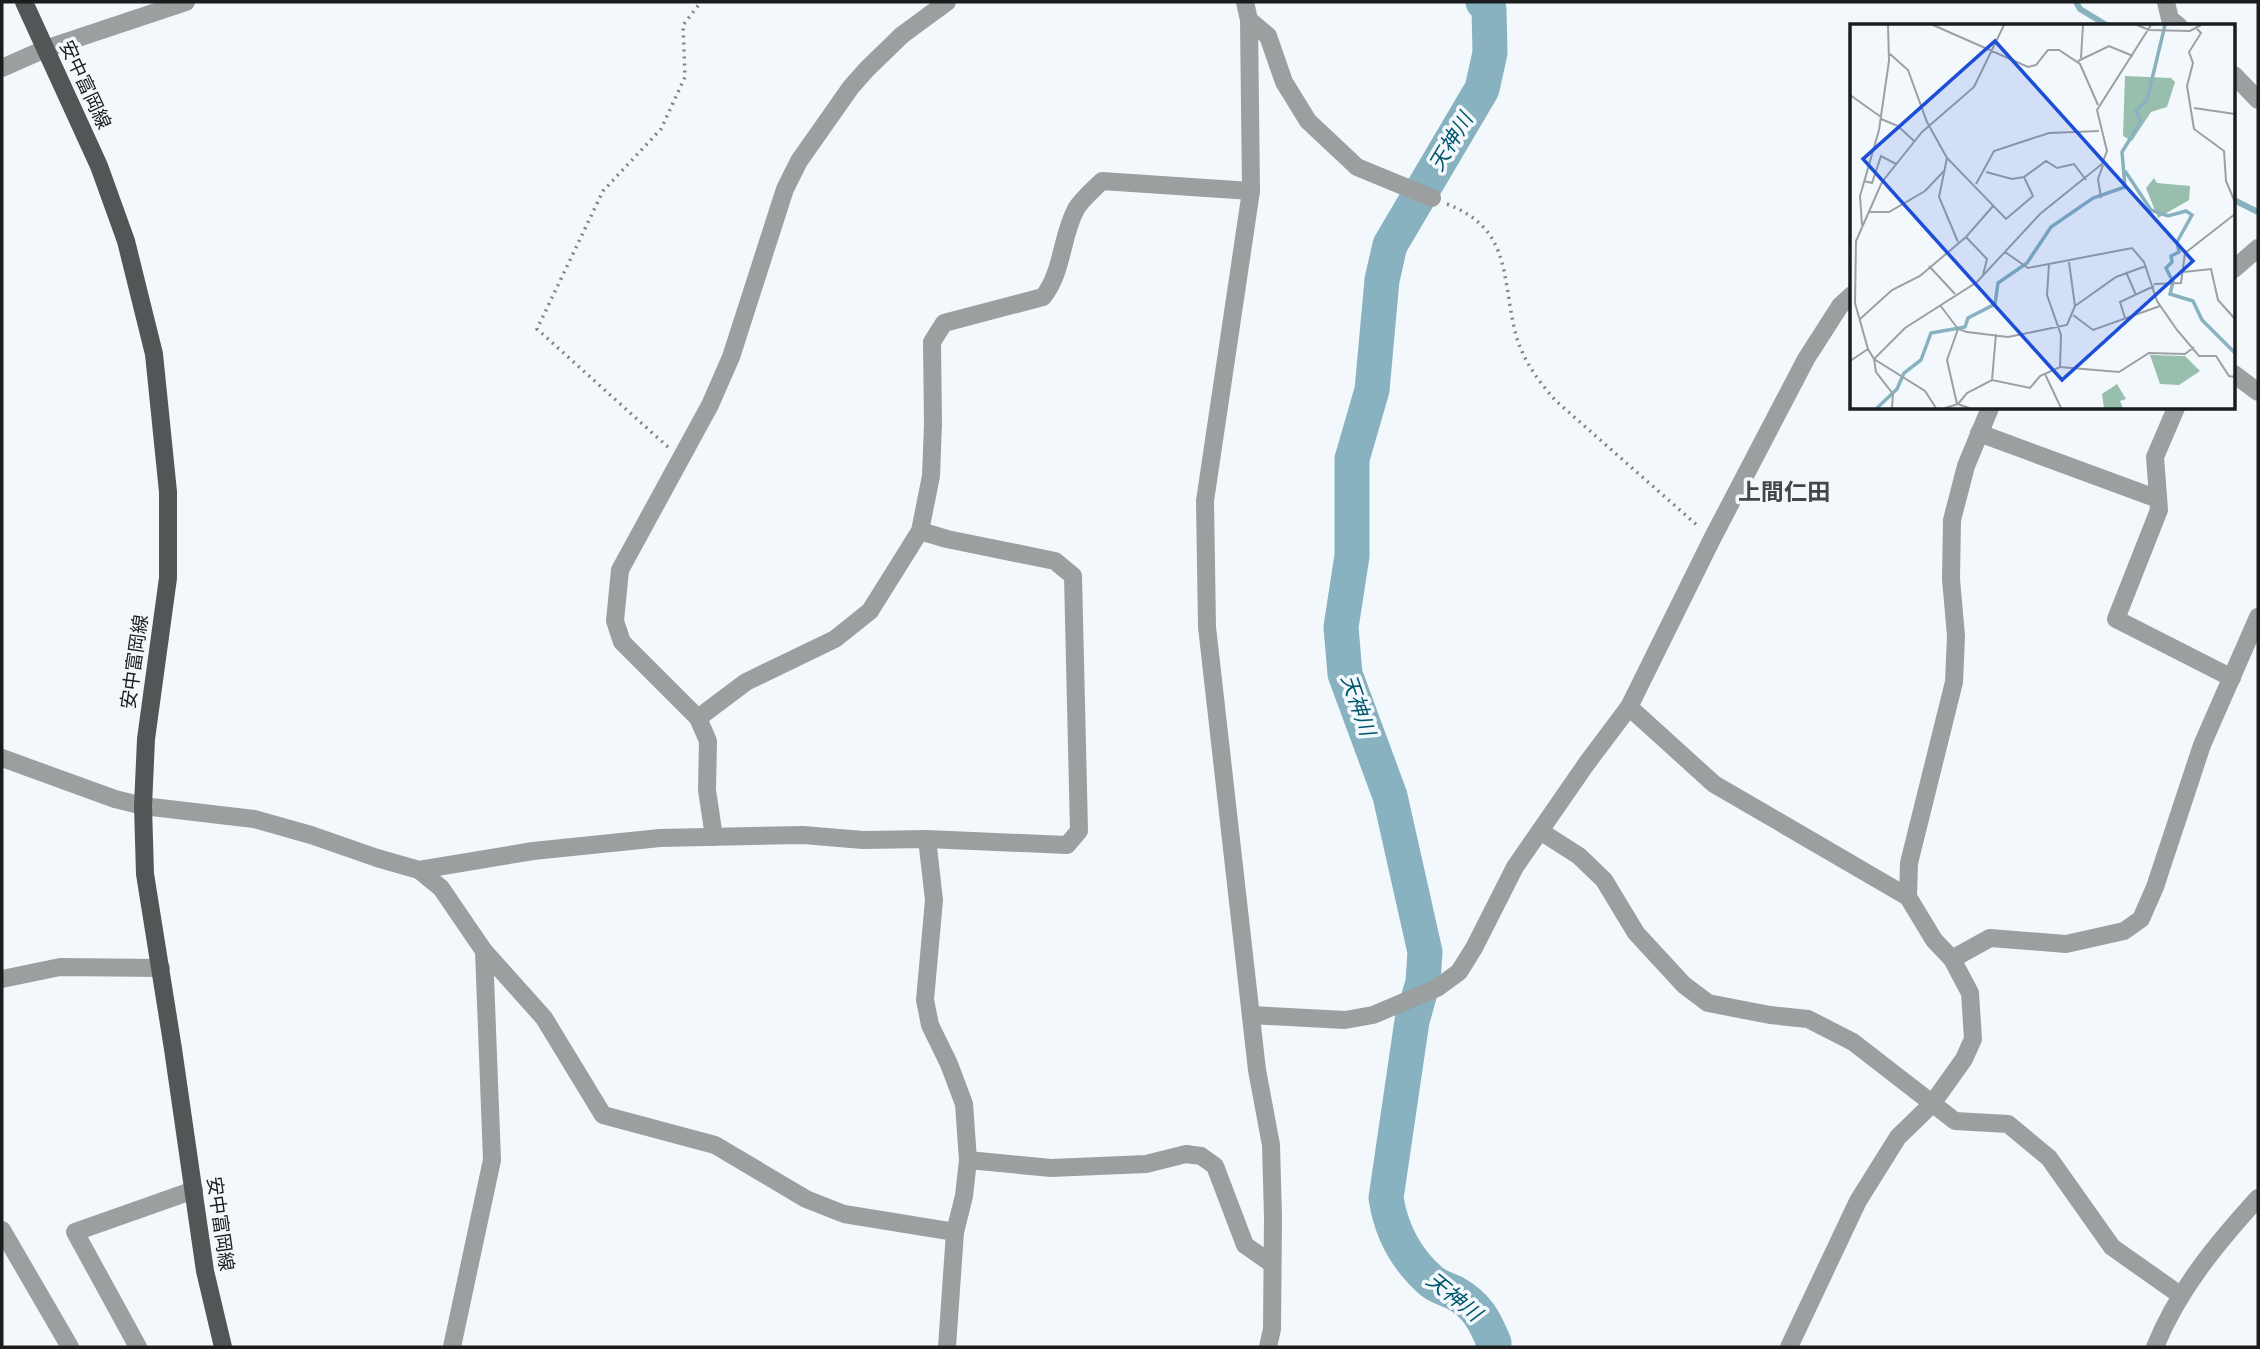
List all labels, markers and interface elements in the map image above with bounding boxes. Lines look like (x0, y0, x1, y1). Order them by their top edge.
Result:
inset map (1850, 24, 2236, 410)
street label: 安中富岡線 (54, 37, 116, 133)
water label: 天神川 (1424, 107, 1479, 176)
district label: 上間仁田 (1738, 478, 1830, 507)
street label: 安中富岡線 (117, 613, 153, 711)
water label: 天神川 (1335, 671, 1381, 741)
street label: 安中富岡線 (202, 1175, 238, 1273)
water label: 天神川 (1421, 1267, 1488, 1328)

